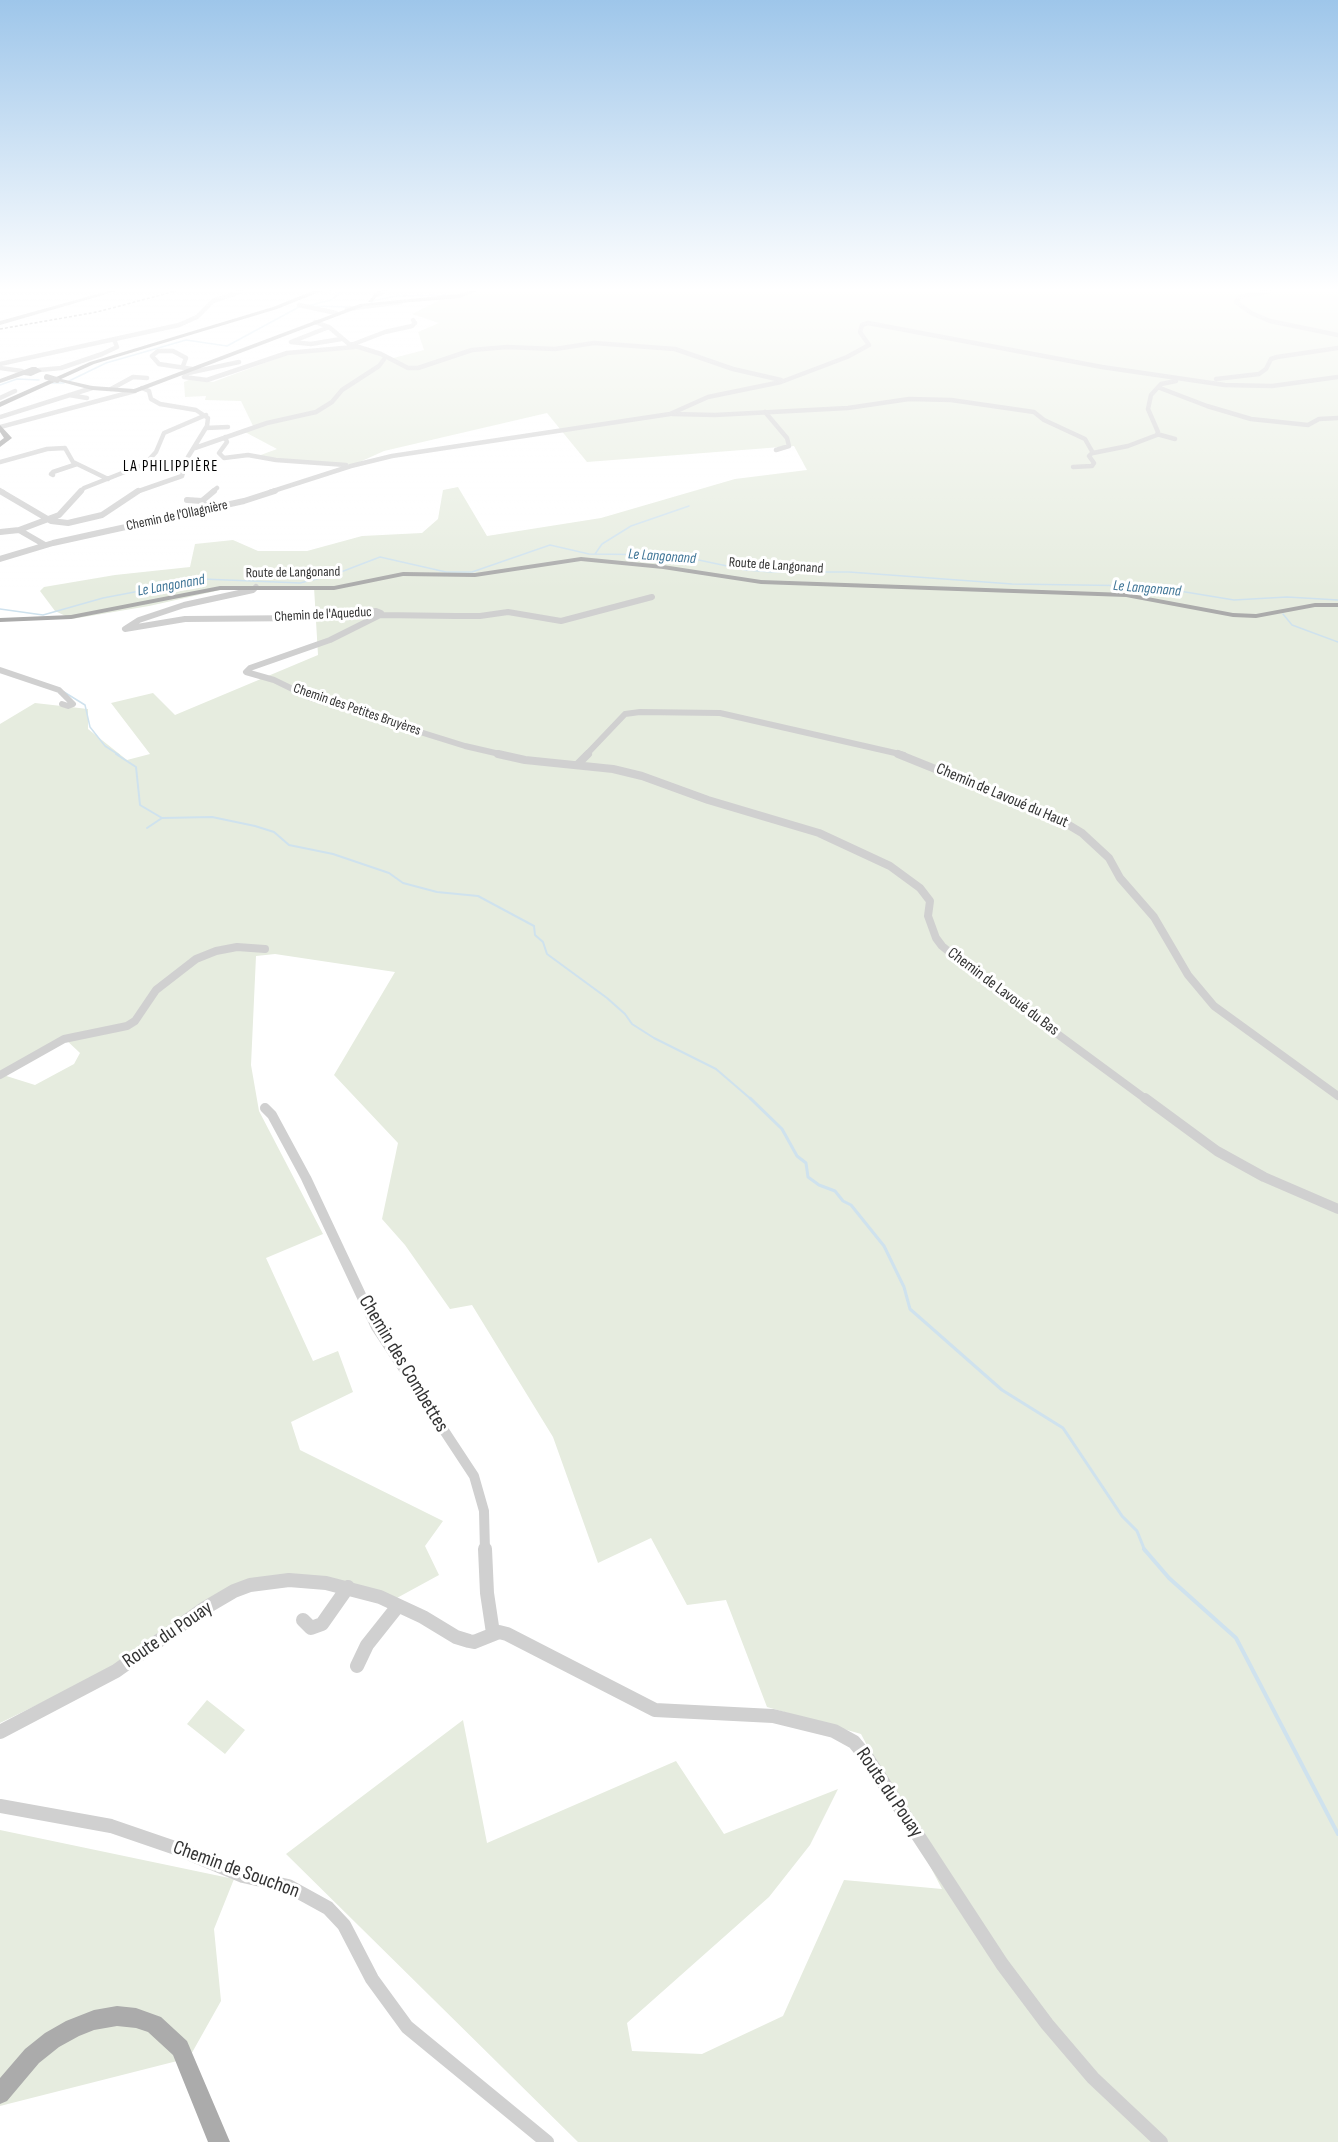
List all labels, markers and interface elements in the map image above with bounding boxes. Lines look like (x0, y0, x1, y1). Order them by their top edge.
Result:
district label: LA PHILIPPIÈRE (123, 458, 219, 476)
street label: Chemin de l'Ollagnière (125, 497, 229, 535)
water label: Le Langonand (627, 546, 697, 568)
street label: Route de Langonand (728, 554, 824, 578)
street label: Route de Langonand (245, 564, 341, 582)
water label: Le Langonand (136, 571, 206, 601)
water label: Le Langonand (1112, 577, 1182, 601)
street label: Chemin de l'Aqueduc (274, 604, 372, 626)
street label: Chemin des Petites Bruyères (291, 680, 423, 740)
street label: Chemin de Lavoué du Haut (933, 760, 1071, 832)
street label: Chemin de Lavoué du Bas (943, 944, 1063, 1040)
street label: Chemin des Combettes (353, 1291, 453, 1437)
street label: Route du Pouay (119, 1596, 217, 1674)
street label: Route du Pouay (850, 1744, 928, 1842)
street label: Chemin de Souchon (170, 1836, 302, 1904)

